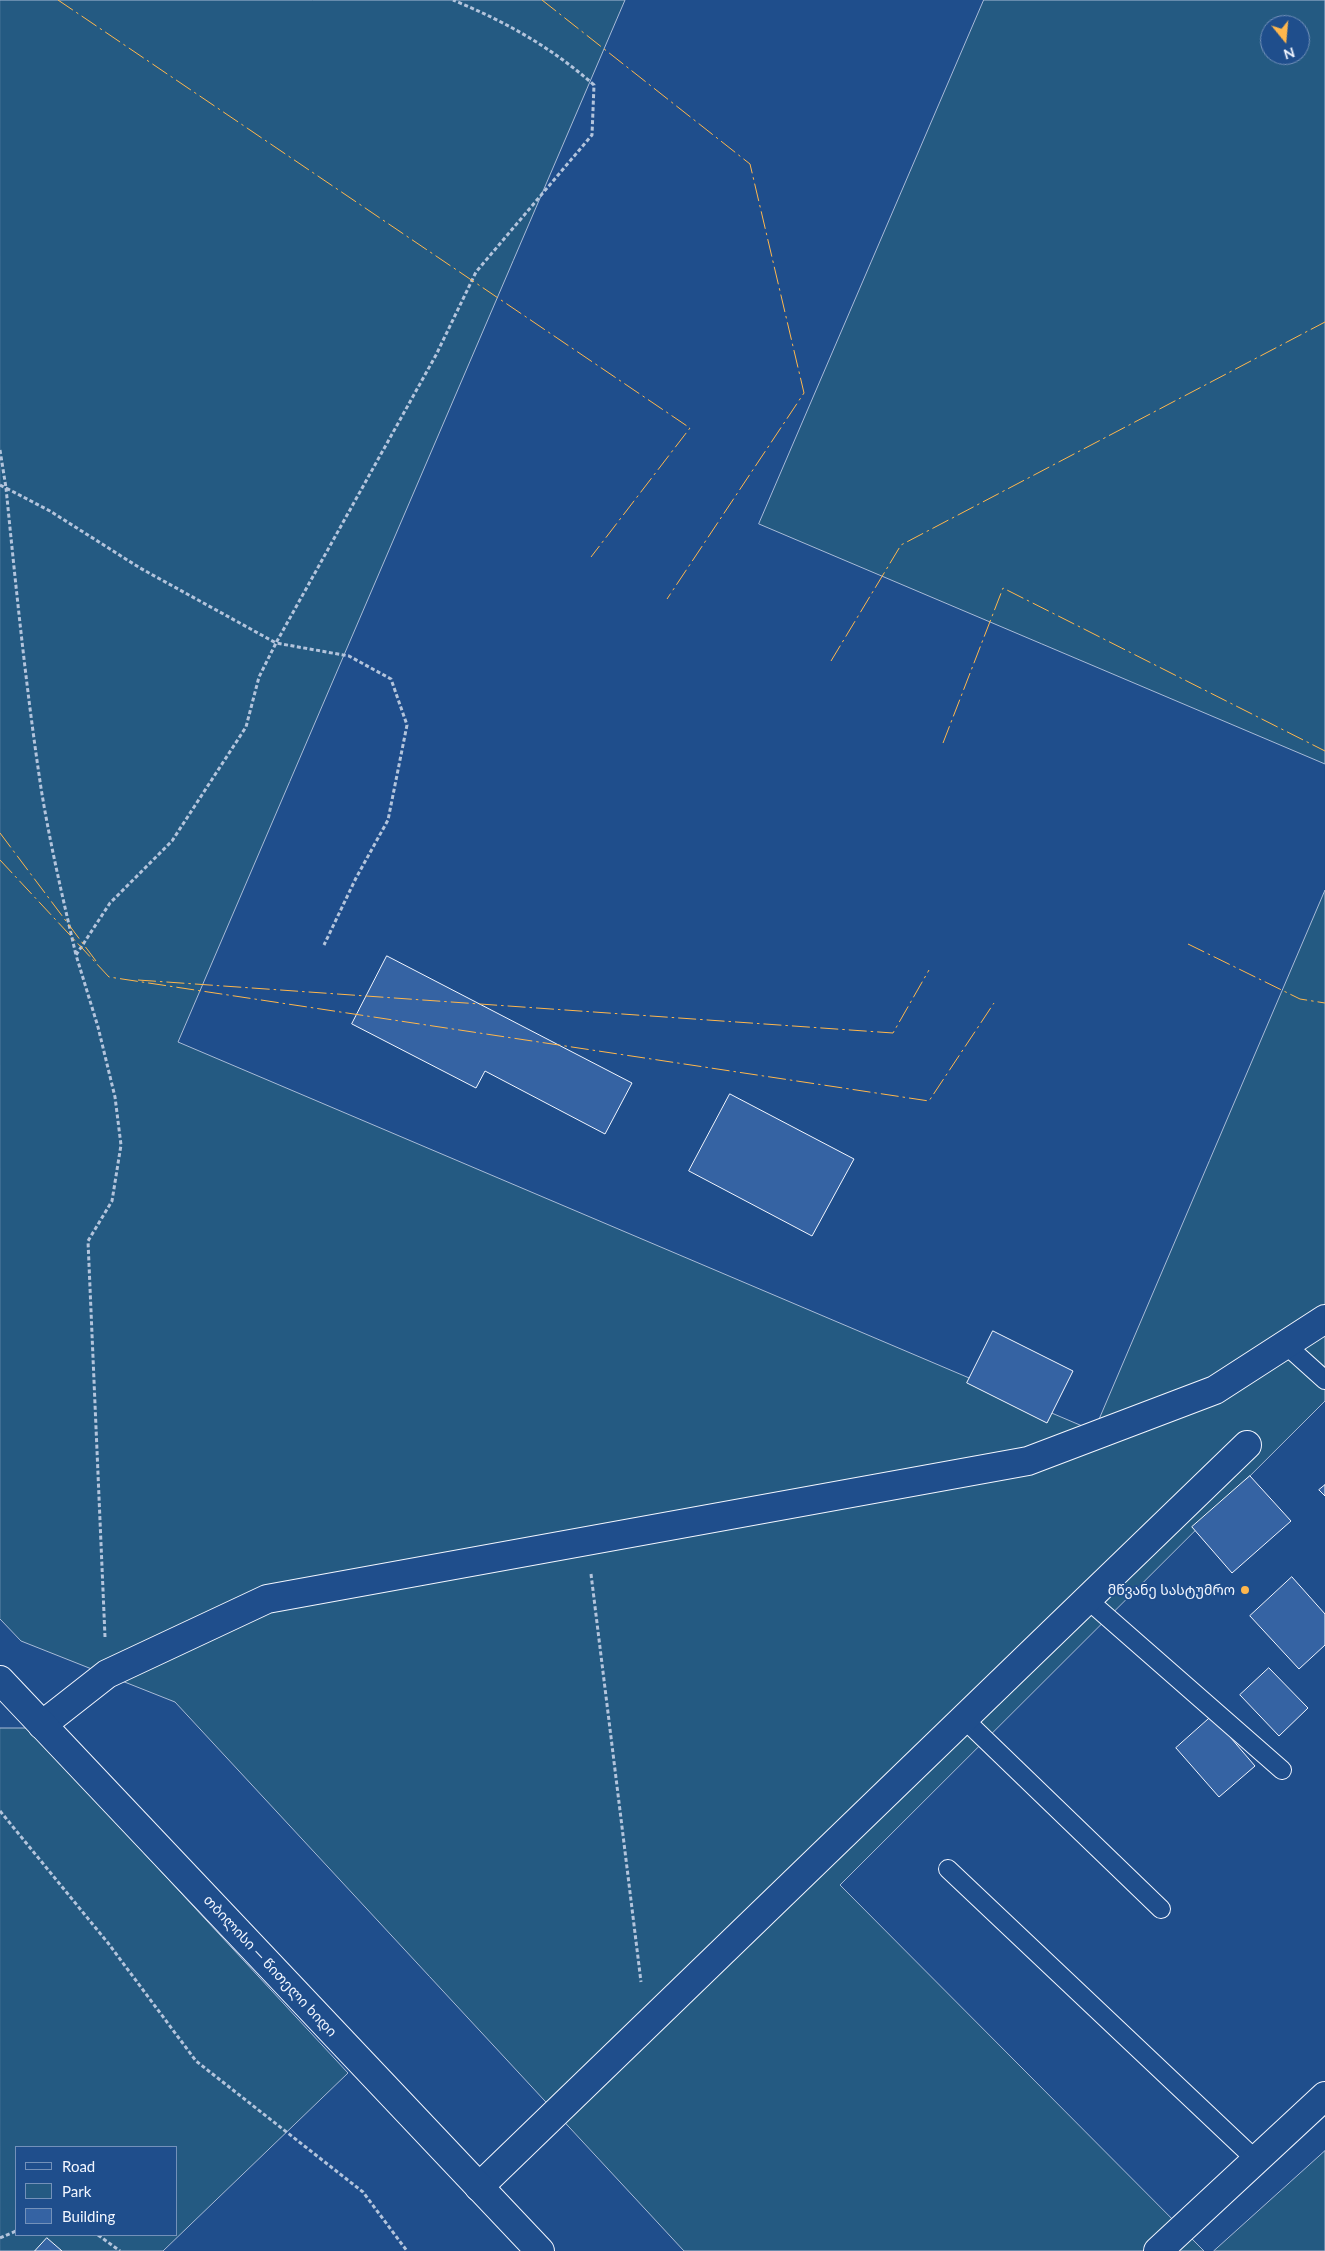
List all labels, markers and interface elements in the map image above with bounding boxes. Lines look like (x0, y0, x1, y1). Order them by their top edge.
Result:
north arrow (1260, 15, 1310, 65)
text: N (1282, 44, 1297, 64)
place label: მწვანე სასტუმრო (1108, 1582, 1235, 1598)
marker: მწვანე სასტუმრო (1239, 1584, 1251, 1596)
street label: თბილისი — წითელი ხიდი (200, 1892, 340, 2040)
legend (15, 2146, 178, 2236)
text: Road (62, 2157, 95, 2175)
text: Park (62, 2182, 91, 2200)
text: Building (62, 2207, 115, 2225)

